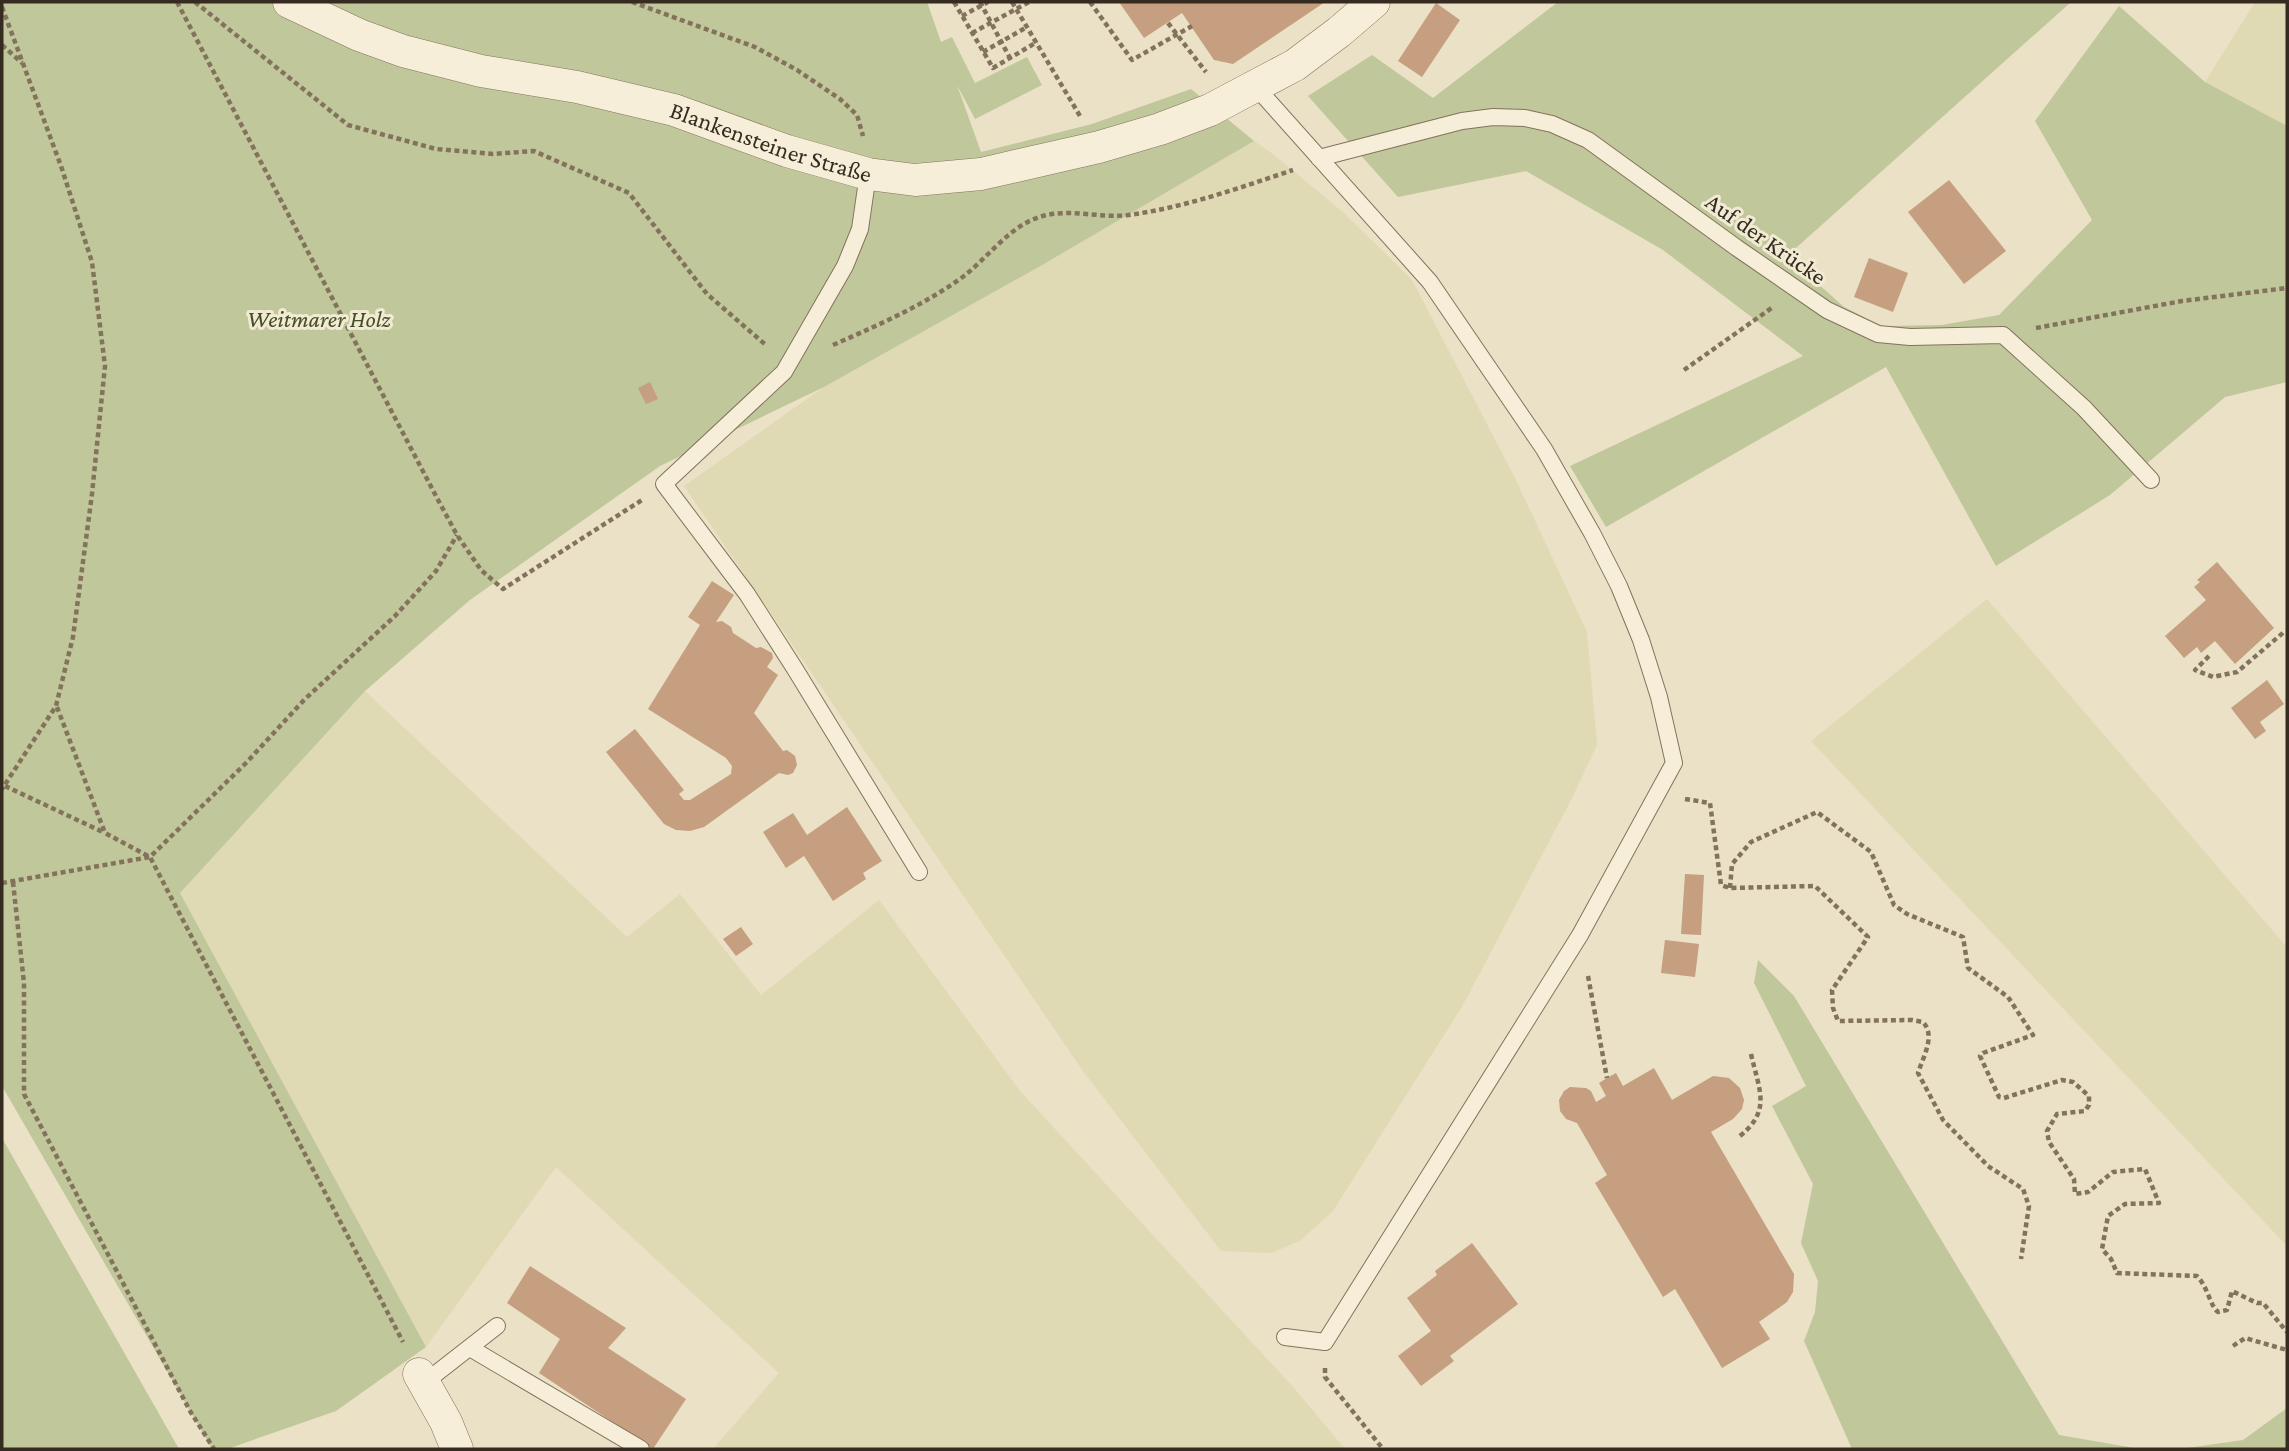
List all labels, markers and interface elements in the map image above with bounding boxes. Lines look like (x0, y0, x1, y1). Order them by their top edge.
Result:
street label: Blankensteiner Straße (667, 96, 875, 187)
street label: Auf der Krücke (1701, 187, 1832, 290)
park label: Weitmarer Holz (247, 305, 392, 332)

